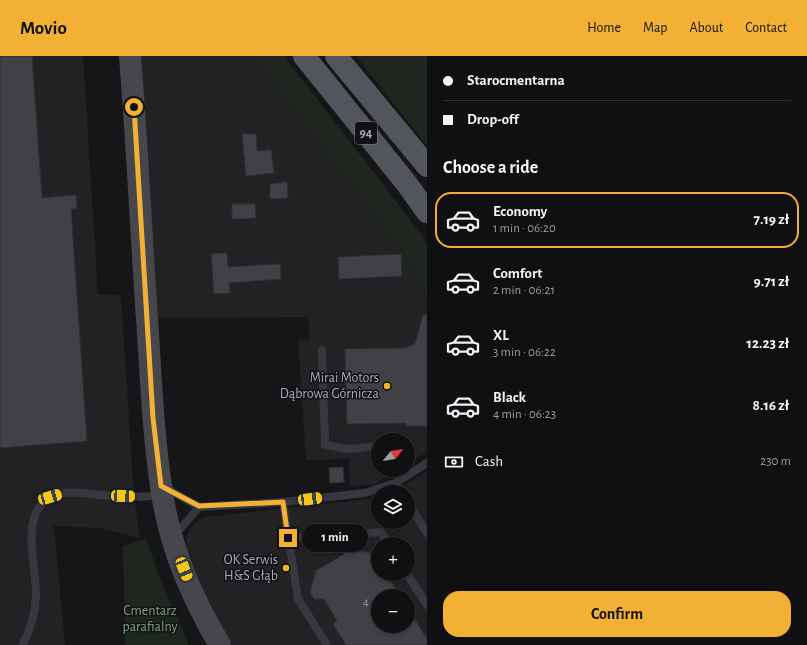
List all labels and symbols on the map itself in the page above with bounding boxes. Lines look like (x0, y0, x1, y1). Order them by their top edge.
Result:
route start (125, 98, 143, 116)
road number: 94 (355, 122, 377, 144)
place label: Mirai Motors Dąbrowa Górnicza (280, 371, 380, 401)
marker: Mirai Motors Dąbrowa Górnicza (382, 381, 392, 391)
north arrow (371, 433, 415, 477)
car (37, 488, 63, 506)
car (111, 489, 135, 503)
car (297, 492, 323, 506)
callout: 1 min (302, 524, 368, 552)
route end (279, 529, 297, 547)
place label: OK Serwis H&S Głąb (224, 553, 278, 583)
car (174, 556, 194, 582)
marker: OK Serwis H&S Głąb (281, 563, 291, 573)
house number: 4 (363, 596, 369, 608)
park label: Cmentarz parafialny (123, 604, 177, 634)

